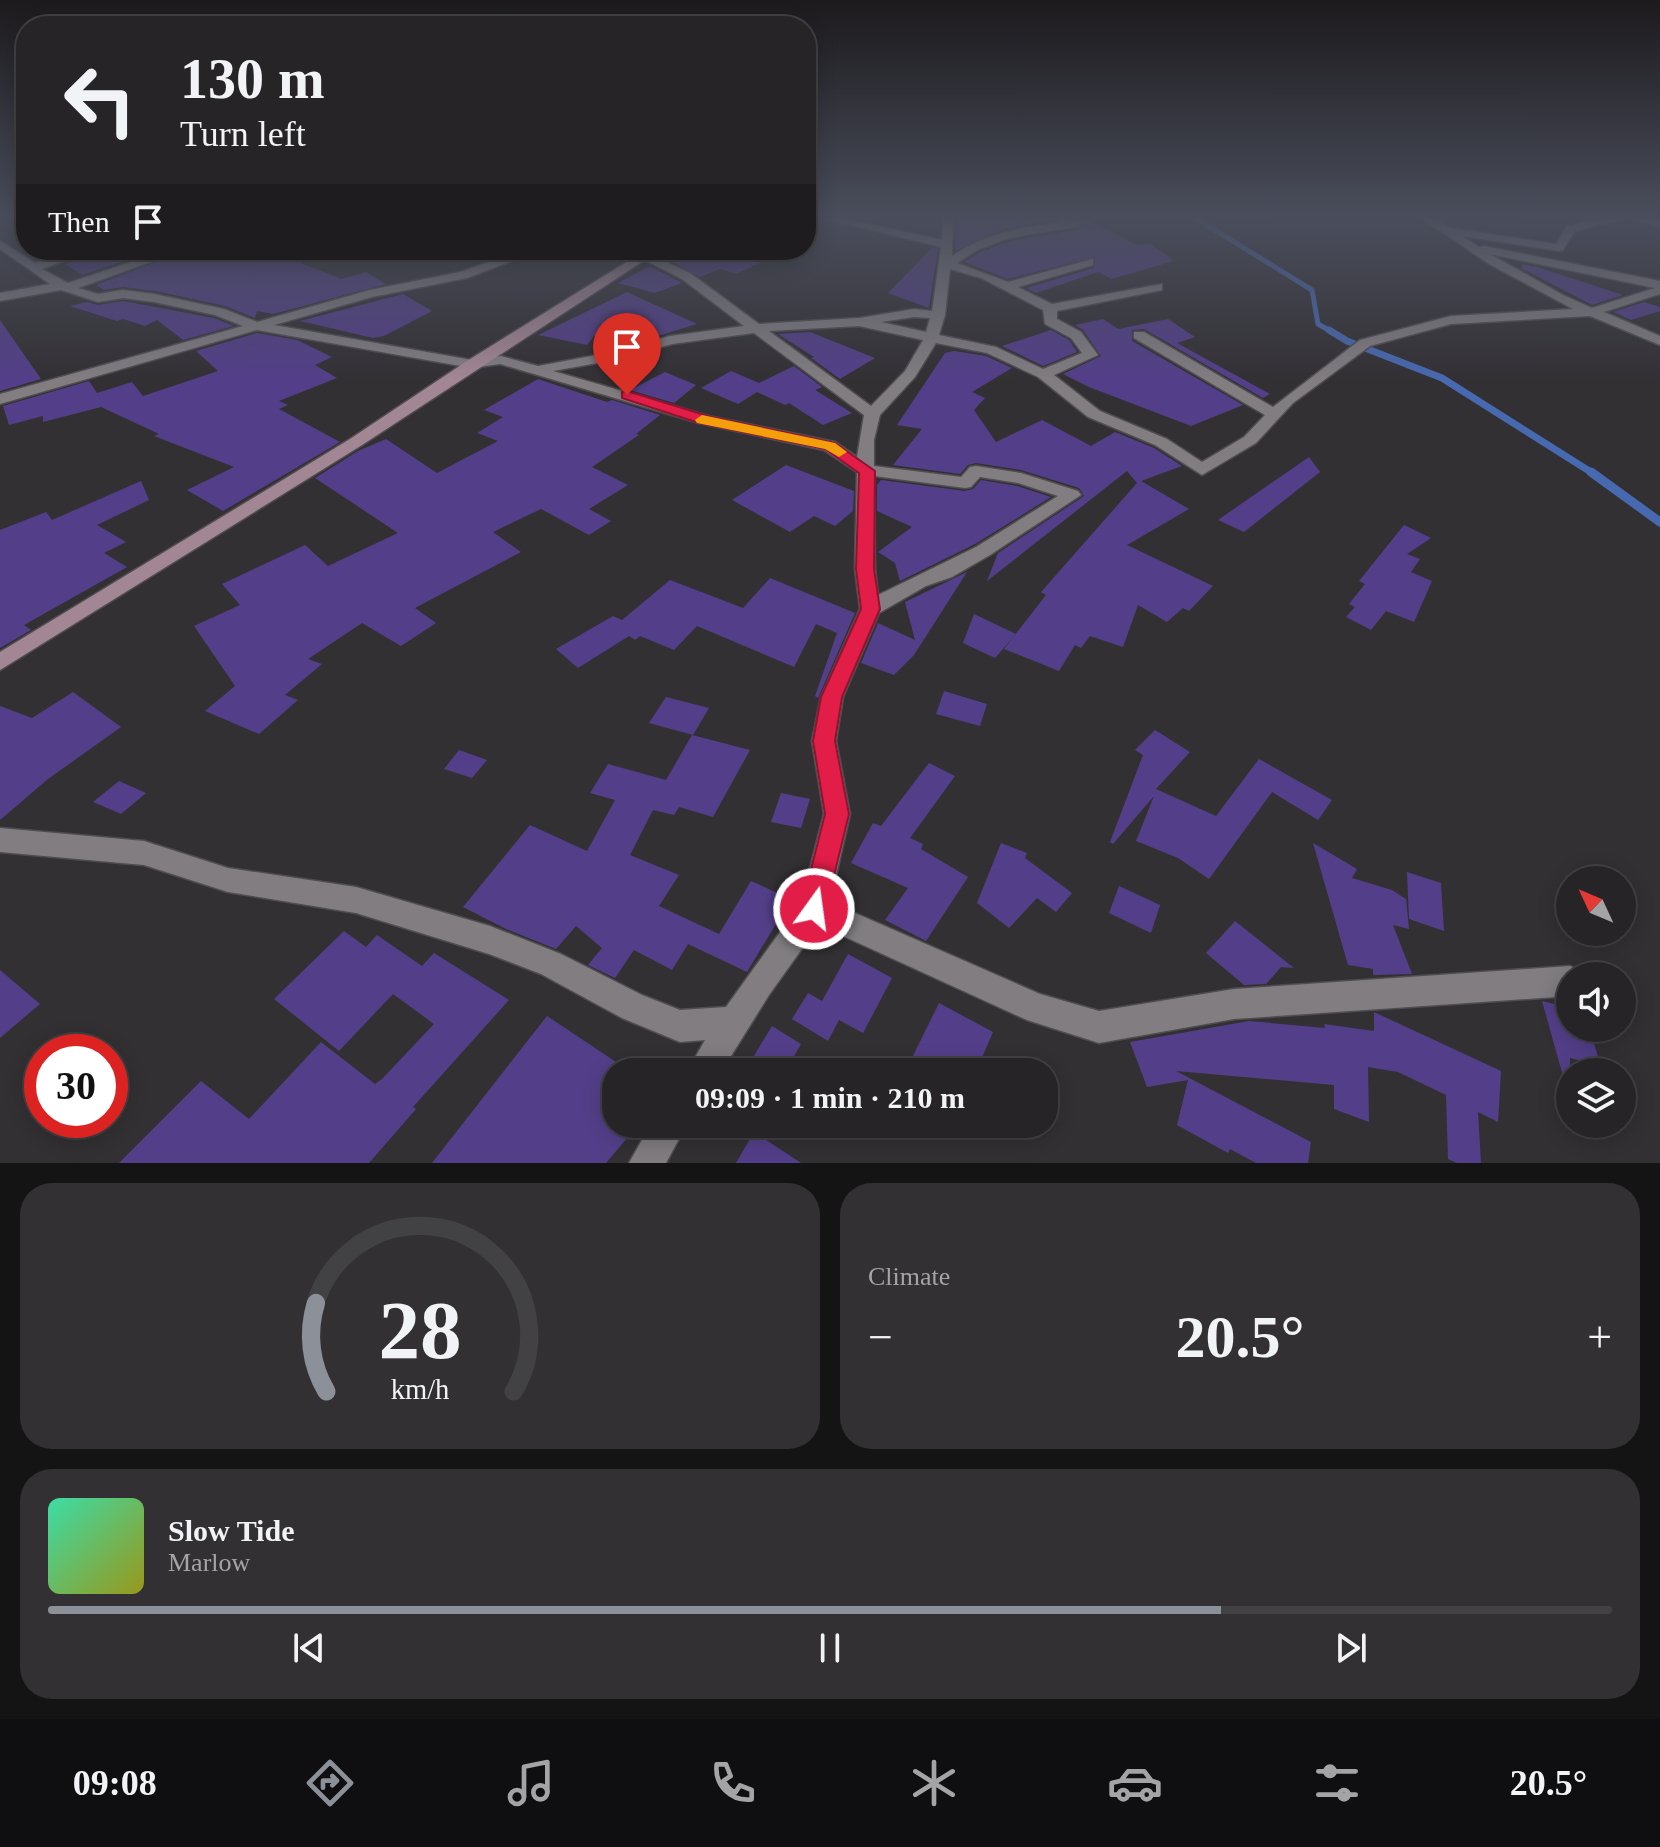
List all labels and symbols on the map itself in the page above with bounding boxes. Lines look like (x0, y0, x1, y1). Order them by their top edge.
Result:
pin (593, 313, 661, 395)
north arrow (1556, 866, 1636, 946)
position arrow (772, 867, 856, 951)
speed limit sign: 30 (24, 1034, 128, 1138)

